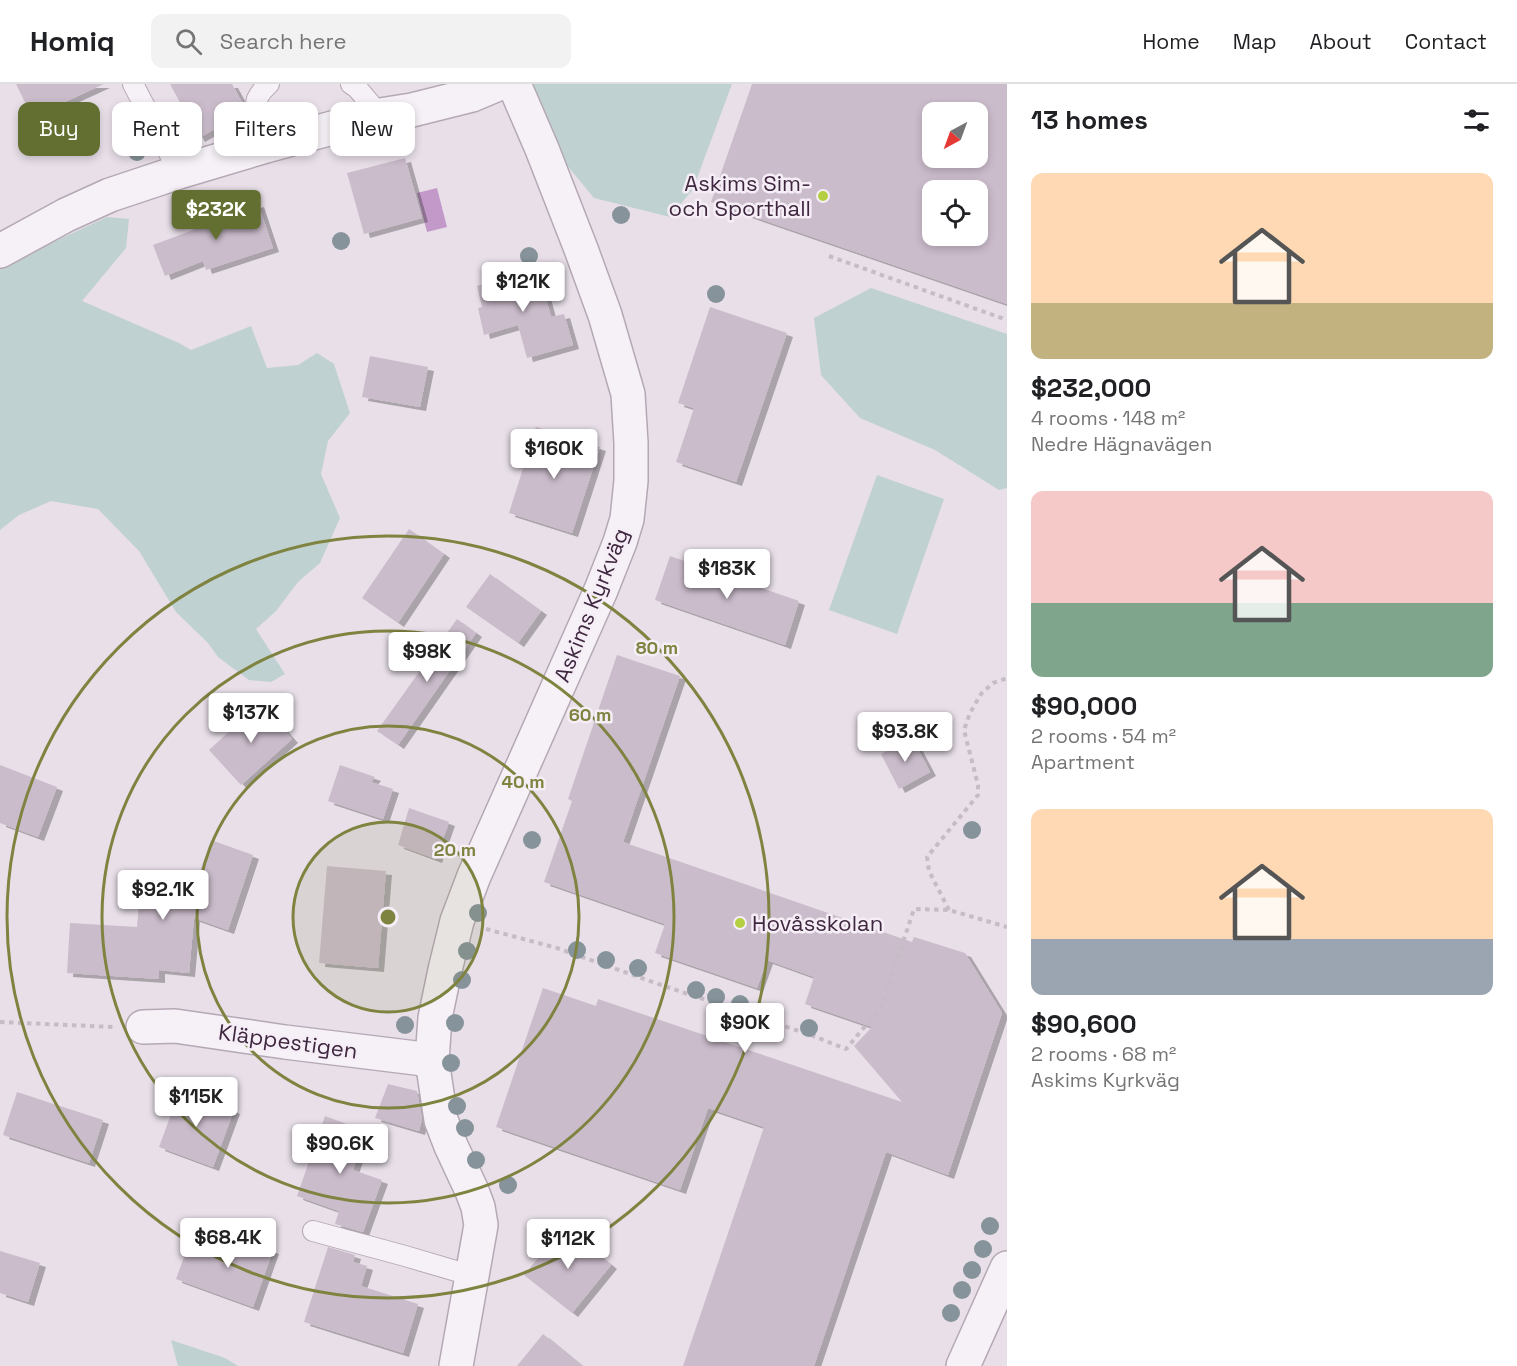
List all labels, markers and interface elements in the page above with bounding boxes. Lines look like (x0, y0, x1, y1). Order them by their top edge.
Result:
search box (151, 14, 571, 68)
text: Homiq (30, 23, 115, 59)
icon: search (172, 25, 205, 58)
text: Search here (220, 27, 347, 55)
text: Home (1142, 28, 1200, 55)
text: Map (1233, 28, 1277, 55)
text: About (1310, 28, 1372, 55)
text: Contact (1405, 28, 1487, 55)
chip: Buy (18, 102, 100, 156)
chip: Rent (112, 102, 202, 156)
chip: Filters (214, 102, 318, 156)
chip: New (330, 102, 415, 156)
north arrow (922, 102, 988, 168)
map controls (922, 102, 988, 246)
text: 13 homes (1031, 103, 1148, 137)
icon: filters (1460, 104, 1493, 137)
place label: Askims Sim- och Sporthall (669, 169, 811, 222)
button: locate (922, 180, 988, 246)
marker: Askims Sim- och Sporthall (816, 189, 830, 203)
pin: $232K (174, 190, 258, 241)
text: $232K (186, 196, 246, 222)
icon: home (1208, 212, 1316, 320)
pin: $121K (481, 262, 565, 313)
text: $121K (496, 268, 550, 294)
text: $232,000 (1031, 371, 1151, 405)
text: 4 rooms · 148 m² (1031, 405, 1185, 431)
pin: $160K (512, 429, 596, 480)
text: Nedre Hägnavägen (1031, 431, 1212, 457)
text: $160K (525, 435, 584, 461)
street label: Askims Kyrkväg (547, 524, 635, 686)
icon: home (1208, 530, 1316, 638)
pin: $183K (685, 549, 769, 600)
text: $183K (698, 555, 756, 581)
pin: $98K (391, 632, 463, 683)
text: 80 m (636, 636, 678, 659)
text: $98K (403, 638, 452, 664)
text: $90,000 (1031, 689, 1137, 723)
pin: $137K (209, 693, 293, 744)
text: $137K (223, 699, 279, 725)
text: 60 m (569, 703, 611, 726)
pin: $93.8K (856, 712, 954, 763)
text: $93.8K (871, 718, 939, 744)
text: 2 rooms · 54 m² (1031, 723, 1176, 749)
text: Apartment (1031, 749, 1135, 775)
text: 40 m (501, 770, 545, 793)
text: 20 m (434, 838, 476, 861)
icon: home (1208, 848, 1316, 956)
pin: $92.1K (114, 870, 212, 921)
text: $92.1K (132, 876, 194, 902)
centre of rings (378, 907, 398, 927)
place label: Hovåsskolan (752, 909, 883, 937)
marker: Hovåsskolan (733, 916, 747, 930)
pin: $90K (709, 1003, 781, 1054)
text: $90,600 (1031, 1007, 1137, 1041)
text: $90K (720, 1009, 770, 1035)
street label: Kläppestigen (217, 1017, 359, 1065)
text: 2 rooms · 68 m² (1031, 1041, 1176, 1067)
text: Askims Kyrkväg (1031, 1067, 1180, 1093)
pin: $115K (154, 1077, 238, 1128)
text: $115K (169, 1083, 223, 1109)
pin: $90.6K (291, 1124, 389, 1175)
text: $90.6K (306, 1130, 374, 1156)
pin: $68.4K (179, 1218, 277, 1269)
pin: $112K (526, 1219, 610, 1270)
text: $68.4K (194, 1224, 262, 1250)
text: $112K (541, 1225, 595, 1251)

